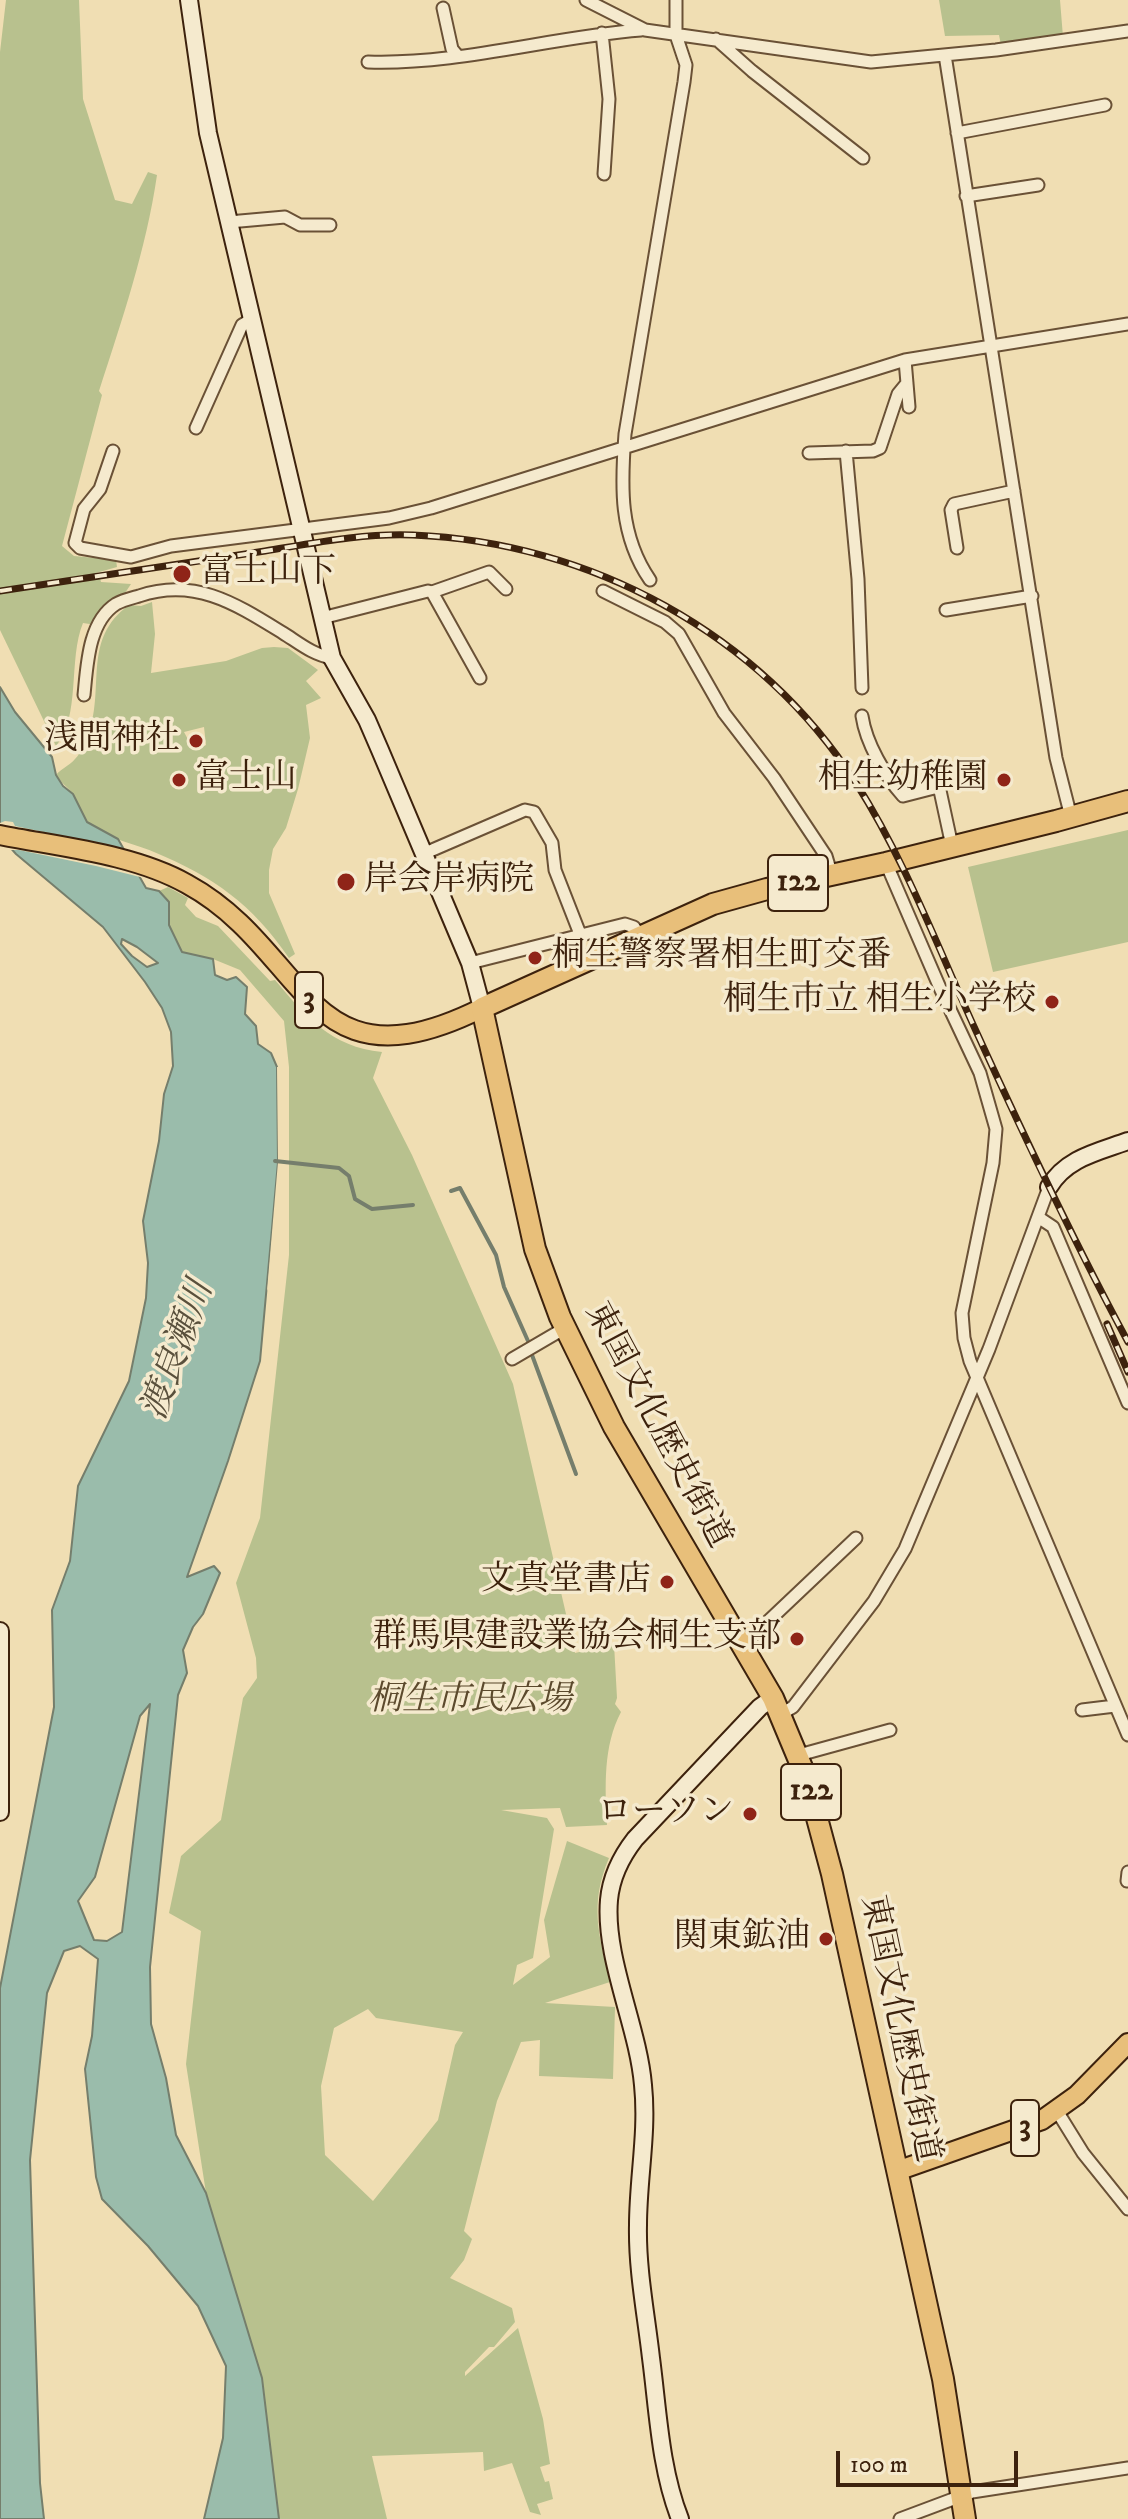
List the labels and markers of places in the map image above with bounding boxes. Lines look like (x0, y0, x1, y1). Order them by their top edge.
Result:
place label: 富士山下 (200, 554, 336, 594)
marker: 富士山下 (171, 563, 193, 585)
place label: 浅間神社 (44, 721, 180, 761)
marker: 浅間神社 (187, 732, 205, 750)
place label: 富士山 (195, 760, 297, 800)
place label: 相生幼稚園 (818, 760, 988, 800)
marker: 富士山 (170, 771, 188, 789)
marker: 相生幼稚園 (995, 771, 1013, 789)
place label: 岸会岸病院 (364, 862, 534, 902)
marker: 岸会岸病院 (335, 871, 357, 893)
place label: 桐生警察署相生町交番 (551, 938, 891, 978)
marker: 桐生警察署相生町交番 (526, 949, 544, 967)
place label: 桐生市立 相生小学校 (723, 982, 1036, 1022)
marker: 桐生市立 相生小学校 (1043, 993, 1061, 1011)
place label: 文真堂書店 (481, 1562, 651, 1602)
marker: 文真堂書店 (658, 1573, 676, 1591)
place label: 群馬県建設業協会桐生支部 (373, 1619, 781, 1659)
marker: 群馬県建設業協会桐生支部 (788, 1630, 806, 1648)
place label: ローソン (598, 1794, 734, 1834)
marker: ローソン (741, 1805, 759, 1823)
place label: 関東鉱油 (674, 1919, 810, 1959)
marker: 関東鉱油 (817, 1930, 835, 1948)

